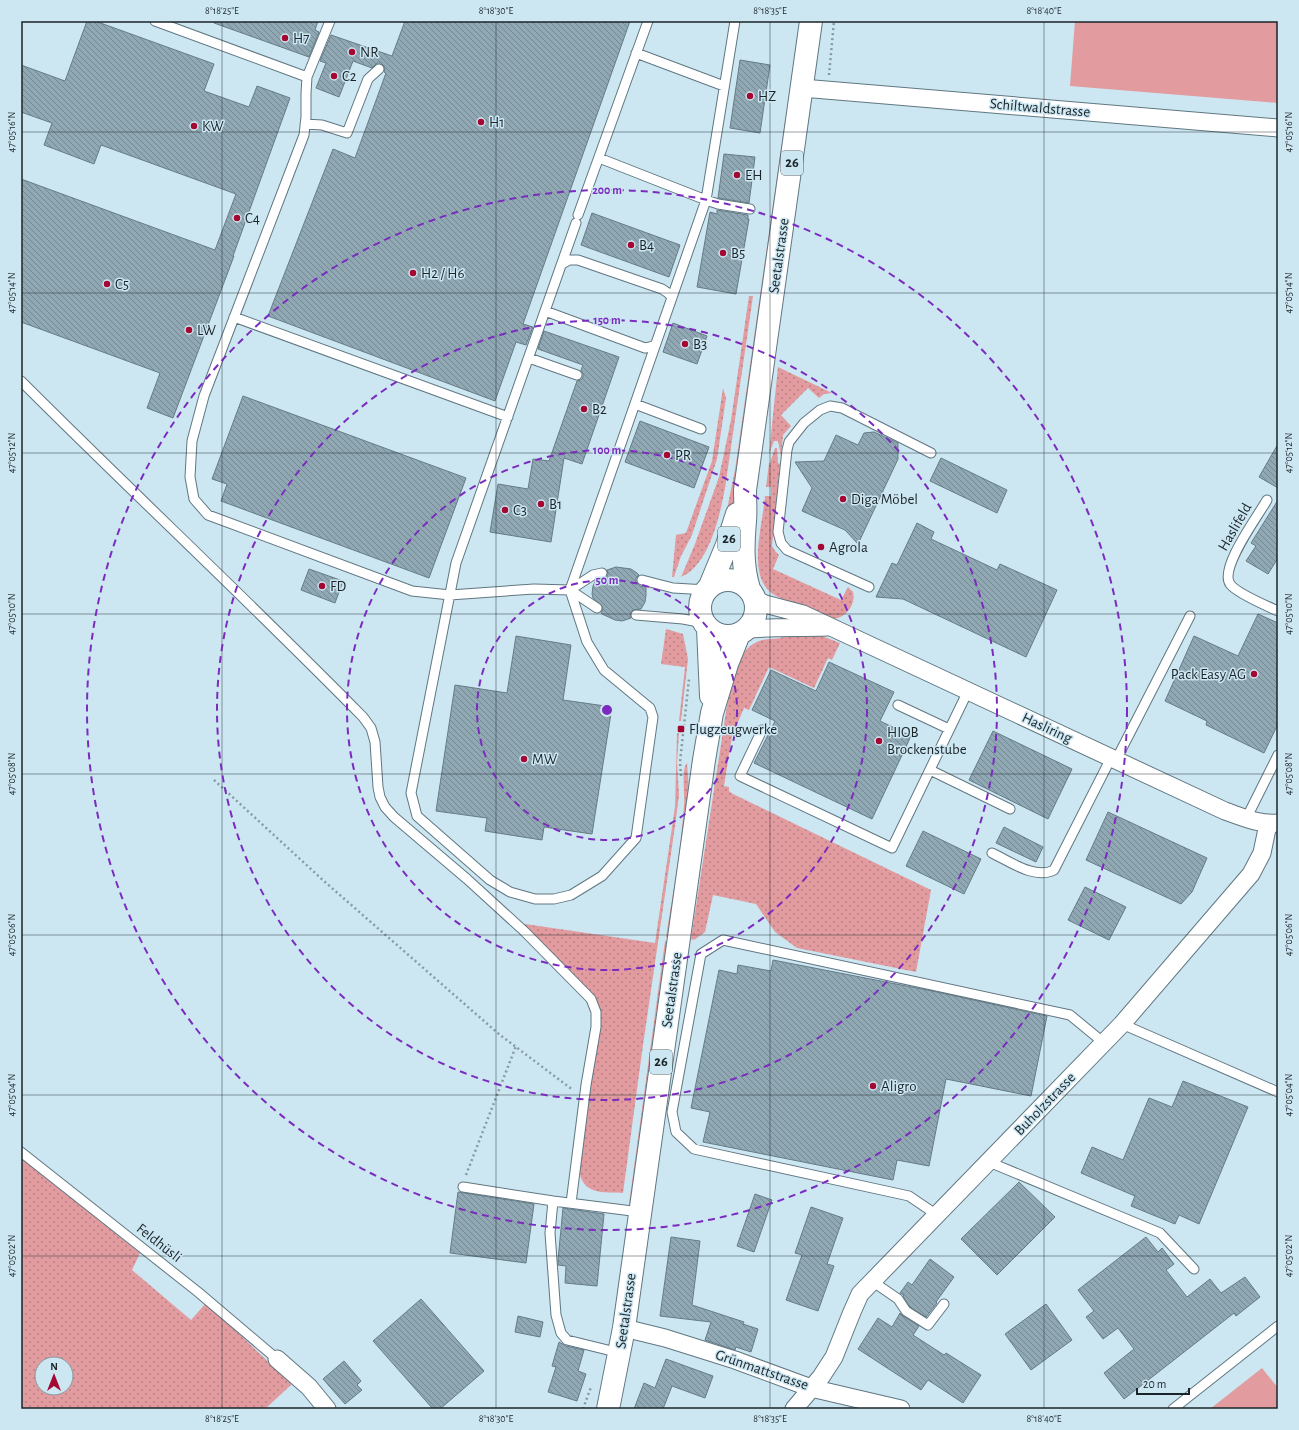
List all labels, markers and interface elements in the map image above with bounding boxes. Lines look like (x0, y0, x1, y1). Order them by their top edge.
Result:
text: 8°18'25"E (205, 6, 239, 16)
text: 8°18'30"E (479, 6, 513, 16)
text: 8°18'35"E (753, 6, 787, 16)
text: 8°18'40"E (1026, 6, 1062, 16)
place label: H7 (293, 31, 310, 46)
marker: H7 (280, 33, 290, 43)
place label: NR (360, 45, 379, 60)
marker: NR (347, 47, 357, 57)
place label: C2 (342, 69, 357, 84)
marker: C2 (329, 71, 339, 81)
place label: HZ (758, 89, 776, 104)
marker: HZ (745, 91, 755, 101)
street label: Schiltwaldstrasse (989, 96, 1091, 120)
text: 47°05'16"N (7, 112, 17, 152)
text: 47°05'16"N (1284, 112, 1294, 152)
place label: H1 (489, 115, 504, 130)
marker: H1 (476, 117, 486, 127)
place label: KW (202, 119, 224, 134)
marker: KW (189, 121, 199, 131)
road number: 26 (781, 151, 803, 175)
place label: EH (745, 168, 763, 183)
marker: EH (732, 170, 742, 180)
text: 200 m (592, 184, 622, 196)
place label: C4 (245, 211, 260, 226)
marker: C4 (232, 213, 242, 223)
street label: Seetalstrasse (766, 217, 792, 295)
place label: B4 (639, 238, 654, 253)
marker: B4 (626, 240, 636, 250)
place label: B5 (731, 246, 745, 261)
marker: B5 (718, 248, 728, 258)
place label: H2 / H6 (421, 266, 465, 281)
marker: H2 / H6 (408, 268, 418, 278)
text: 47°05'14"N (7, 273, 17, 313)
text: 47°05'14"N (1284, 273, 1294, 313)
place label: C5 (115, 277, 129, 292)
marker: C5 (102, 279, 112, 289)
text: 150 m (593, 314, 621, 326)
place label: LW (197, 323, 216, 338)
marker: LW (184, 325, 194, 335)
place label: B3 (693, 337, 707, 352)
marker: B3 (680, 339, 690, 349)
place label: B2 (592, 402, 607, 417)
marker: B2 (579, 404, 589, 414)
text: 47°05'12"N (7, 433, 17, 473)
text: 47°05'12"N (1284, 433, 1294, 473)
text: 100 m (593, 444, 621, 456)
place label: PR (675, 448, 691, 463)
marker: PR (662, 450, 672, 460)
place label: Diga Möbel (851, 492, 918, 507)
marker: Diga Möbel (838, 494, 848, 504)
place label: B1 (549, 497, 562, 512)
marker: B1 (536, 499, 546, 509)
street label: Haslifeld (1215, 500, 1255, 553)
place label: C3 (513, 503, 527, 518)
marker: C3 (500, 505, 510, 515)
road number: 26 (718, 527, 740, 551)
place label: Agrola (829, 540, 868, 555)
marker: Agrola (816, 542, 826, 552)
text: 50 m (596, 574, 619, 586)
place label: FD (330, 579, 347, 594)
marker: FD (317, 581, 327, 591)
text: 47°05'10"N (7, 593, 17, 635)
text: 47°05'10"N (1284, 593, 1294, 635)
place label: Pack Easy AG (1171, 667, 1246, 682)
marker: Pack Easy AG (1249, 669, 1259, 679)
centre of rings (600, 703, 614, 717)
street label: Hasliring (1020, 710, 1075, 746)
place label: Flugzeugwerke (689, 722, 777, 737)
marker: Flugzeugwerke (676, 724, 686, 734)
place label: HIOB Brockenstube (887, 725, 967, 757)
marker: HIOB Brockenstube (874, 736, 884, 746)
place label: MW (532, 752, 558, 767)
text: 47°05'08"N (7, 753, 17, 795)
text: 47°05'08"N (1284, 753, 1294, 795)
marker: MW (519, 754, 529, 764)
text: 47°05'06"N (7, 914, 17, 956)
text: 47°05'06"N (1284, 914, 1294, 956)
street label: Seetalstrasse (659, 951, 685, 1029)
road number: 26 (650, 1050, 672, 1074)
street label: Buholzstrasse (1012, 1070, 1078, 1138)
text: 47°05'04"N (7, 1074, 17, 1116)
text: 47°05'04"N (1284, 1074, 1294, 1116)
place label: Aligro (881, 1079, 917, 1094)
marker: Aligro (868, 1081, 878, 1091)
street label: Feldhüsli (134, 1221, 184, 1265)
text: 47°05'02"N (7, 1235, 17, 1277)
text: 47°05'02"N (1284, 1235, 1294, 1277)
street label: Seetalstrasse (613, 1272, 639, 1350)
street label: Grünmattstrasse (714, 1347, 810, 1393)
north arrow (34, 1356, 74, 1396)
text: N (50, 1361, 58, 1372)
scale bar (1137, 1370, 1189, 1396)
text: 20 m (1143, 1378, 1166, 1390)
text: 8°18'25"E (205, 1414, 239, 1424)
text: 8°18'30"E (479, 1414, 513, 1424)
text: 8°18'35"E (753, 1414, 787, 1424)
text: 8°18'40"E (1026, 1414, 1062, 1424)

